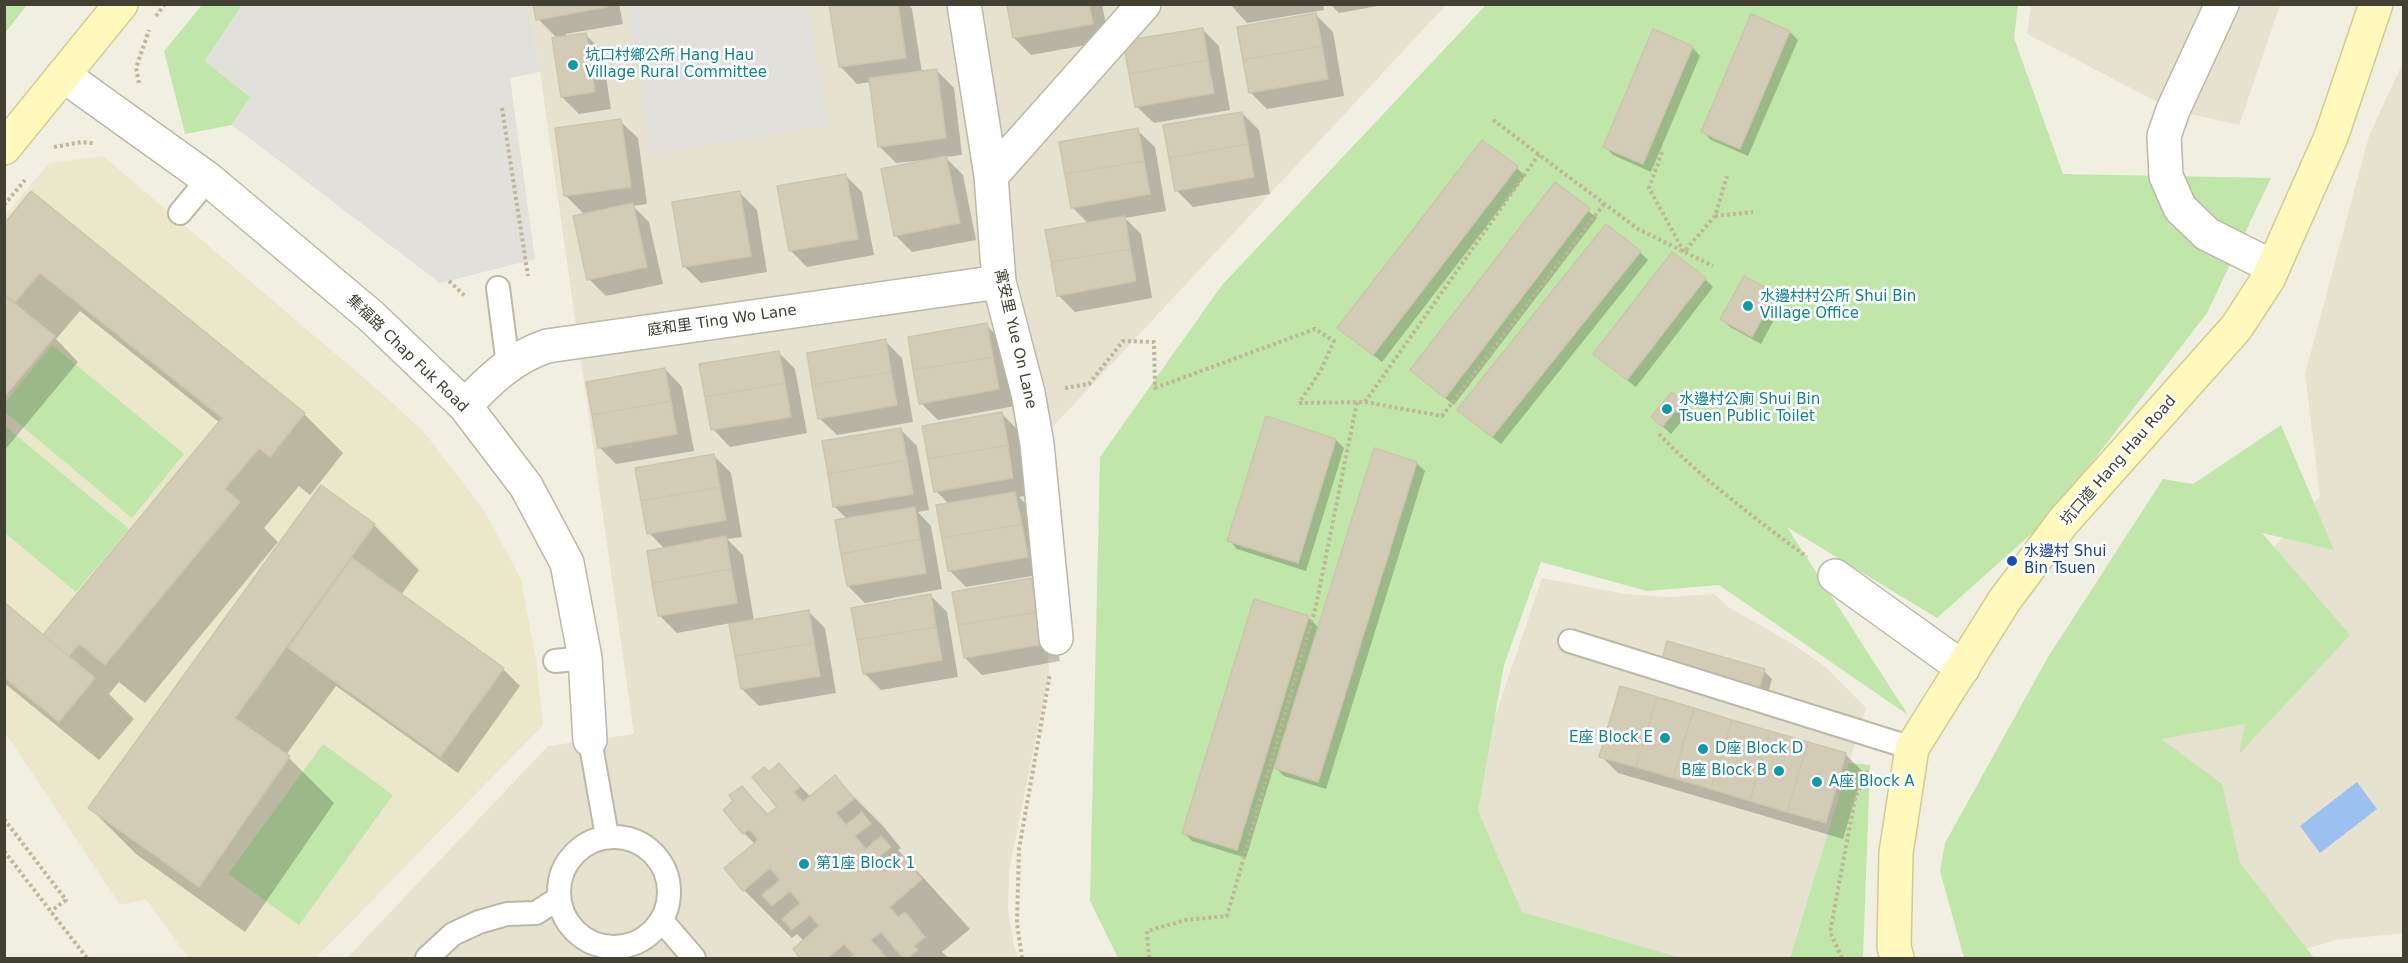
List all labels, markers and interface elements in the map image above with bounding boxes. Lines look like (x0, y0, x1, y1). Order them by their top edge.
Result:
place label: 坑口村鄉公所 Hang Hau Village Rural Committee (585, 47, 767, 82)
marker: 坑口村鄉公所 Hang Hau Village Rural Committee (566, 58, 580, 72)
street label: 寓安里 Yue On Lane (990, 267, 1040, 411)
place label: 水邊村村公所 Shui Bin Village Office (1760, 288, 1916, 323)
street label: 集福路 Chap Fuk Road (343, 291, 471, 417)
marker: 水邊村村公所 Shui Bin Village Office (1741, 299, 1755, 313)
street label: 庭和里 Ting Wo Lane (646, 302, 798, 340)
place label: 水邊村公廁 Shui Bin Tsuen Public Toilet (1679, 391, 1820, 426)
street label: 坑口道 Hang Hau Road (2058, 392, 2180, 530)
marker: 水邊村公廁 Shui Bin Tsuen Public Toilet (1660, 402, 1674, 416)
place label: 水邊村 Shui Bin Tsuen (2024, 543, 2106, 578)
marker: 水邊村 Shui Bin Tsuen (2005, 554, 2019, 568)
place label: E座 Block E (1569, 729, 1653, 747)
marker: E座 Block E (1658, 731, 1672, 745)
place label: D座 Block D (1715, 740, 1803, 758)
marker: D座 Block D (1696, 742, 1710, 756)
place label: B座 Block B (1681, 762, 1767, 780)
marker: B座 Block B (1772, 764, 1786, 778)
place label: A座 Block A (1829, 773, 1915, 791)
marker: A座 Block A (1810, 775, 1824, 789)
place label: 第1座 Block 1 (816, 855, 915, 873)
marker: 第1座 Block 1 (797, 857, 811, 871)

